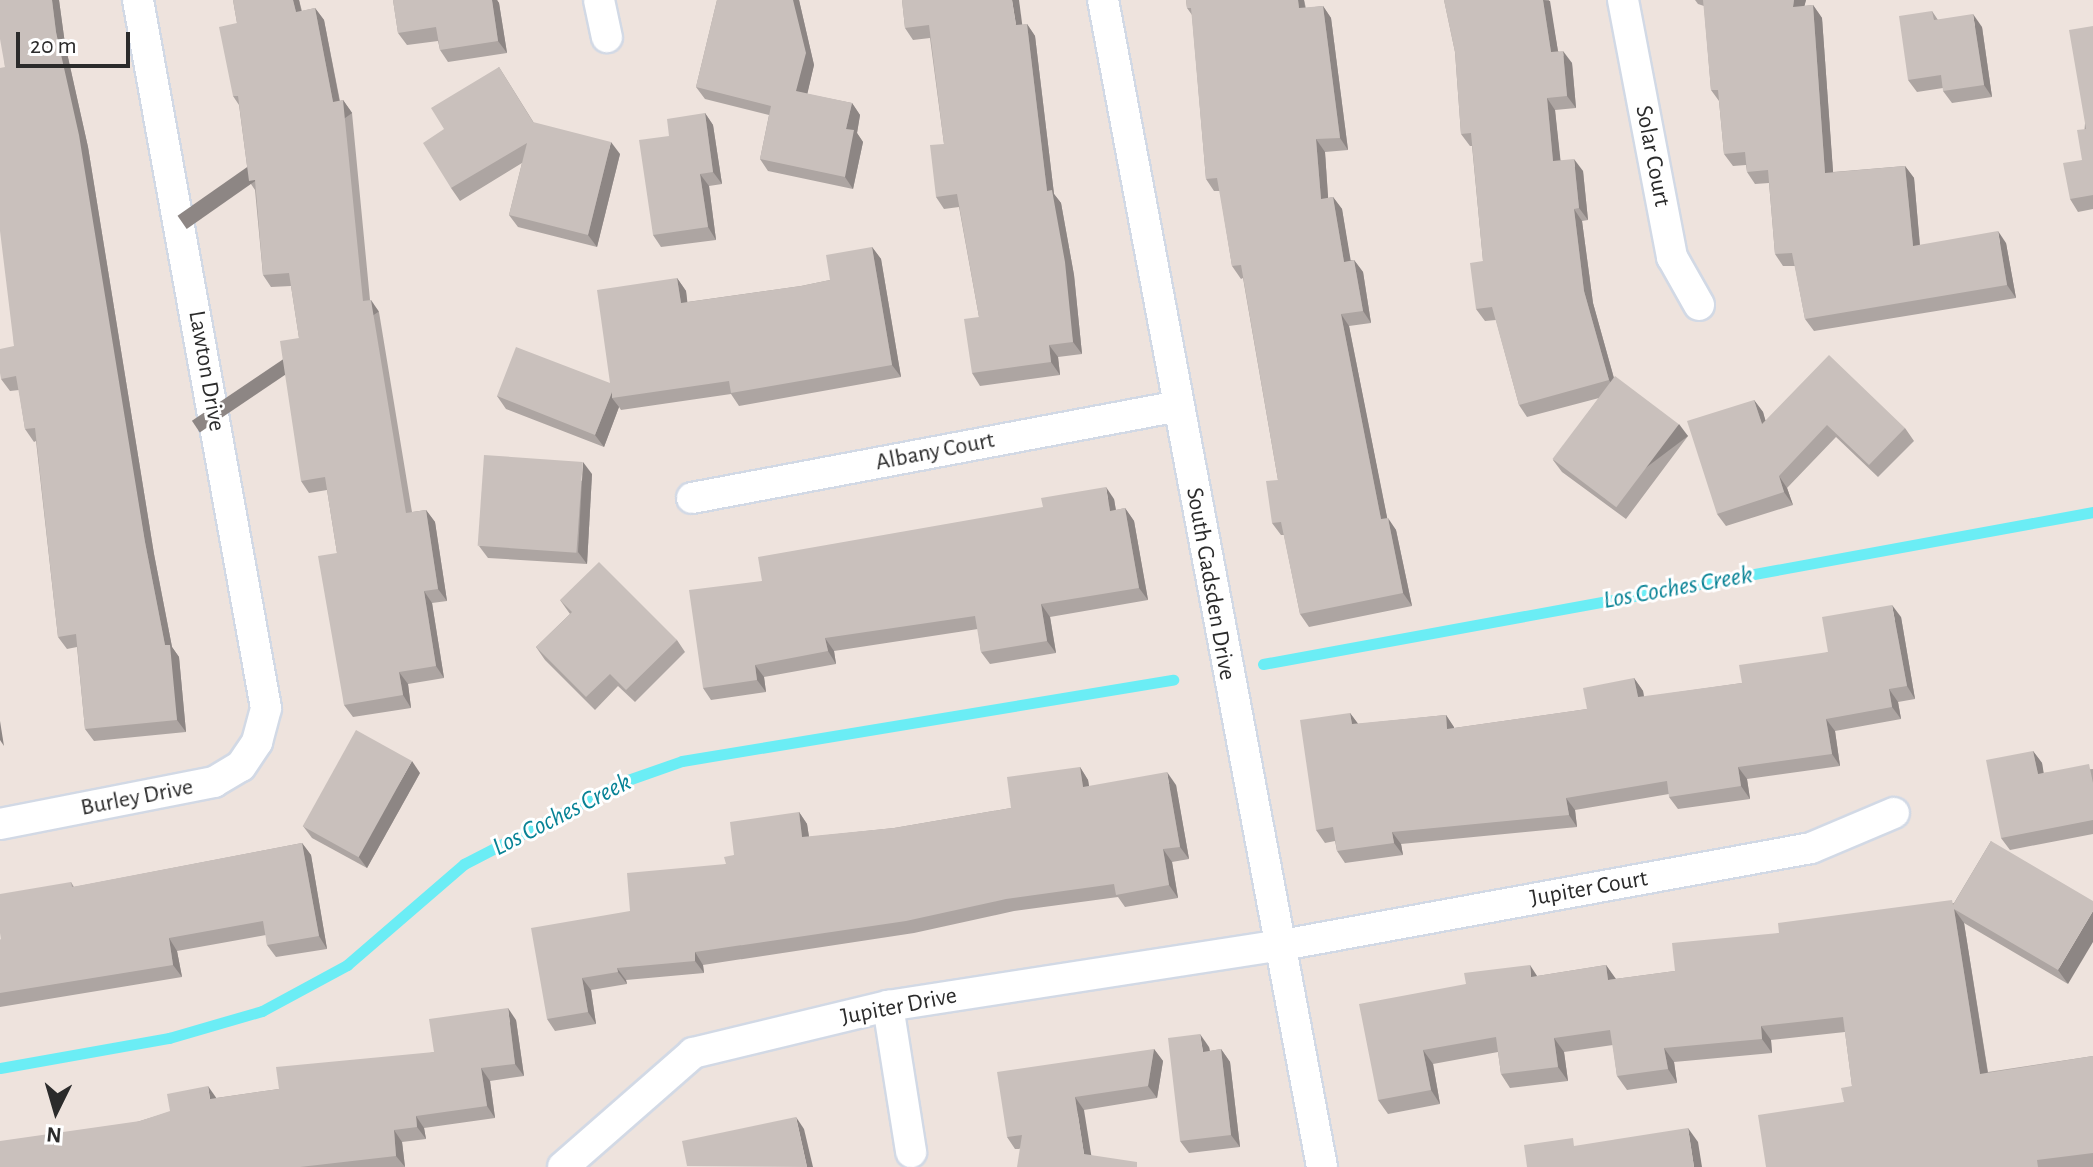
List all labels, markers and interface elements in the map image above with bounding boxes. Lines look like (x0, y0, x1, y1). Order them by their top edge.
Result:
scale bar (20, 16, 134, 66)
text: 20 m (30, 34, 77, 58)
street label: Solar Court (1628, 103, 1676, 209)
street label: Lawton Drive (181, 308, 231, 434)
street label: Albany Court (873, 426, 997, 478)
street label: South Gadsden Drive (1179, 485, 1241, 683)
water label: Los Coches Creek (1601, 559, 1755, 617)
water label: Los Coches Creek (487, 767, 637, 863)
street label: Burley Drive (78, 773, 196, 823)
street label: Jupiter Court (1528, 865, 1650, 913)
street label: Jupiter Drive (839, 982, 959, 1032)
north arrow (16, 1071, 96, 1151)
text: N (45, 1123, 62, 1147)

